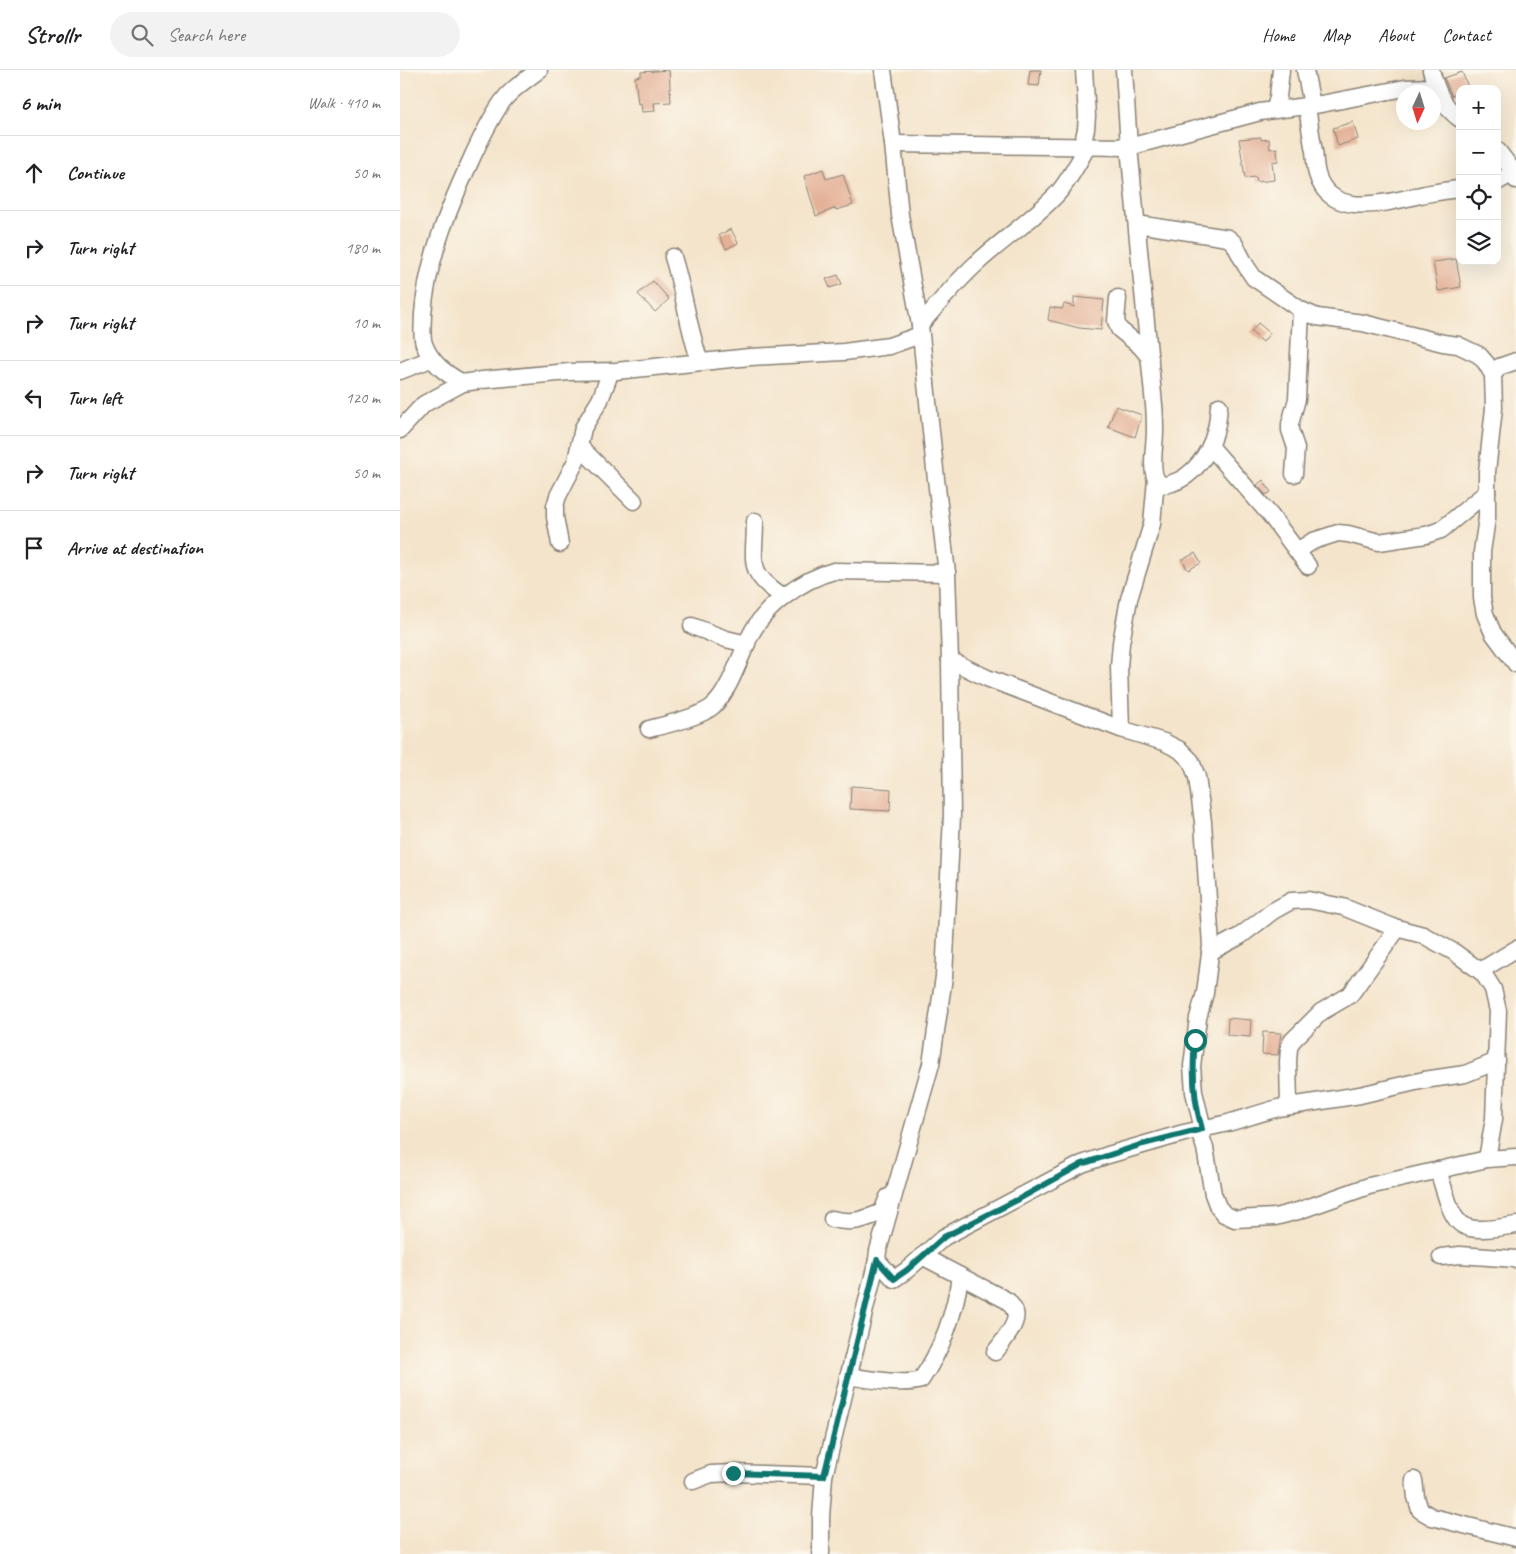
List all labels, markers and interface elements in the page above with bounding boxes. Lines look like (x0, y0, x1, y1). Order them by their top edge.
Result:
search box (110, 12, 460, 57)
text: Strollr (25, 20, 80, 50)
icon: search (128, 21, 156, 49)
text: Search here (168, 23, 245, 47)
text: Home (1262, 24, 1295, 46)
text: Map (1323, 24, 1350, 46)
text: About (1378, 24, 1414, 46)
text: Contact (1442, 24, 1491, 46)
north arrow (1396, 85, 1441, 130)
map controls (1456, 85, 1501, 265)
button: + (1456, 85, 1501, 130)
text: 6 min (20, 90, 61, 116)
text: Walk · 410 m (308, 93, 380, 113)
button: − (1456, 130, 1501, 175)
icon: ahead (20, 159, 48, 187)
text: Continue (67, 161, 124, 185)
text: 50 m (353, 163, 380, 183)
button: locate (1456, 175, 1501, 220)
button: layers (1456, 220, 1501, 265)
icon: right (20, 234, 48, 262)
text: Turn right (67, 236, 134, 260)
text: 180 m (346, 238, 380, 258)
icon: right (20, 309, 48, 337)
text: Turn right (67, 311, 134, 335)
text: 10 m (353, 313, 380, 333)
icon: left (20, 384, 48, 412)
text: Turn left (67, 386, 122, 410)
text: 120 m (346, 388, 380, 408)
icon: right (20, 459, 48, 487)
text: Turn right (67, 461, 134, 485)
text: 50 m (353, 463, 380, 483)
icon: arrive (20, 534, 48, 562)
text: Arrive at destination (67, 536, 203, 560)
route start (1184, 1029, 1207, 1052)
route end (722, 1462, 745, 1485)

